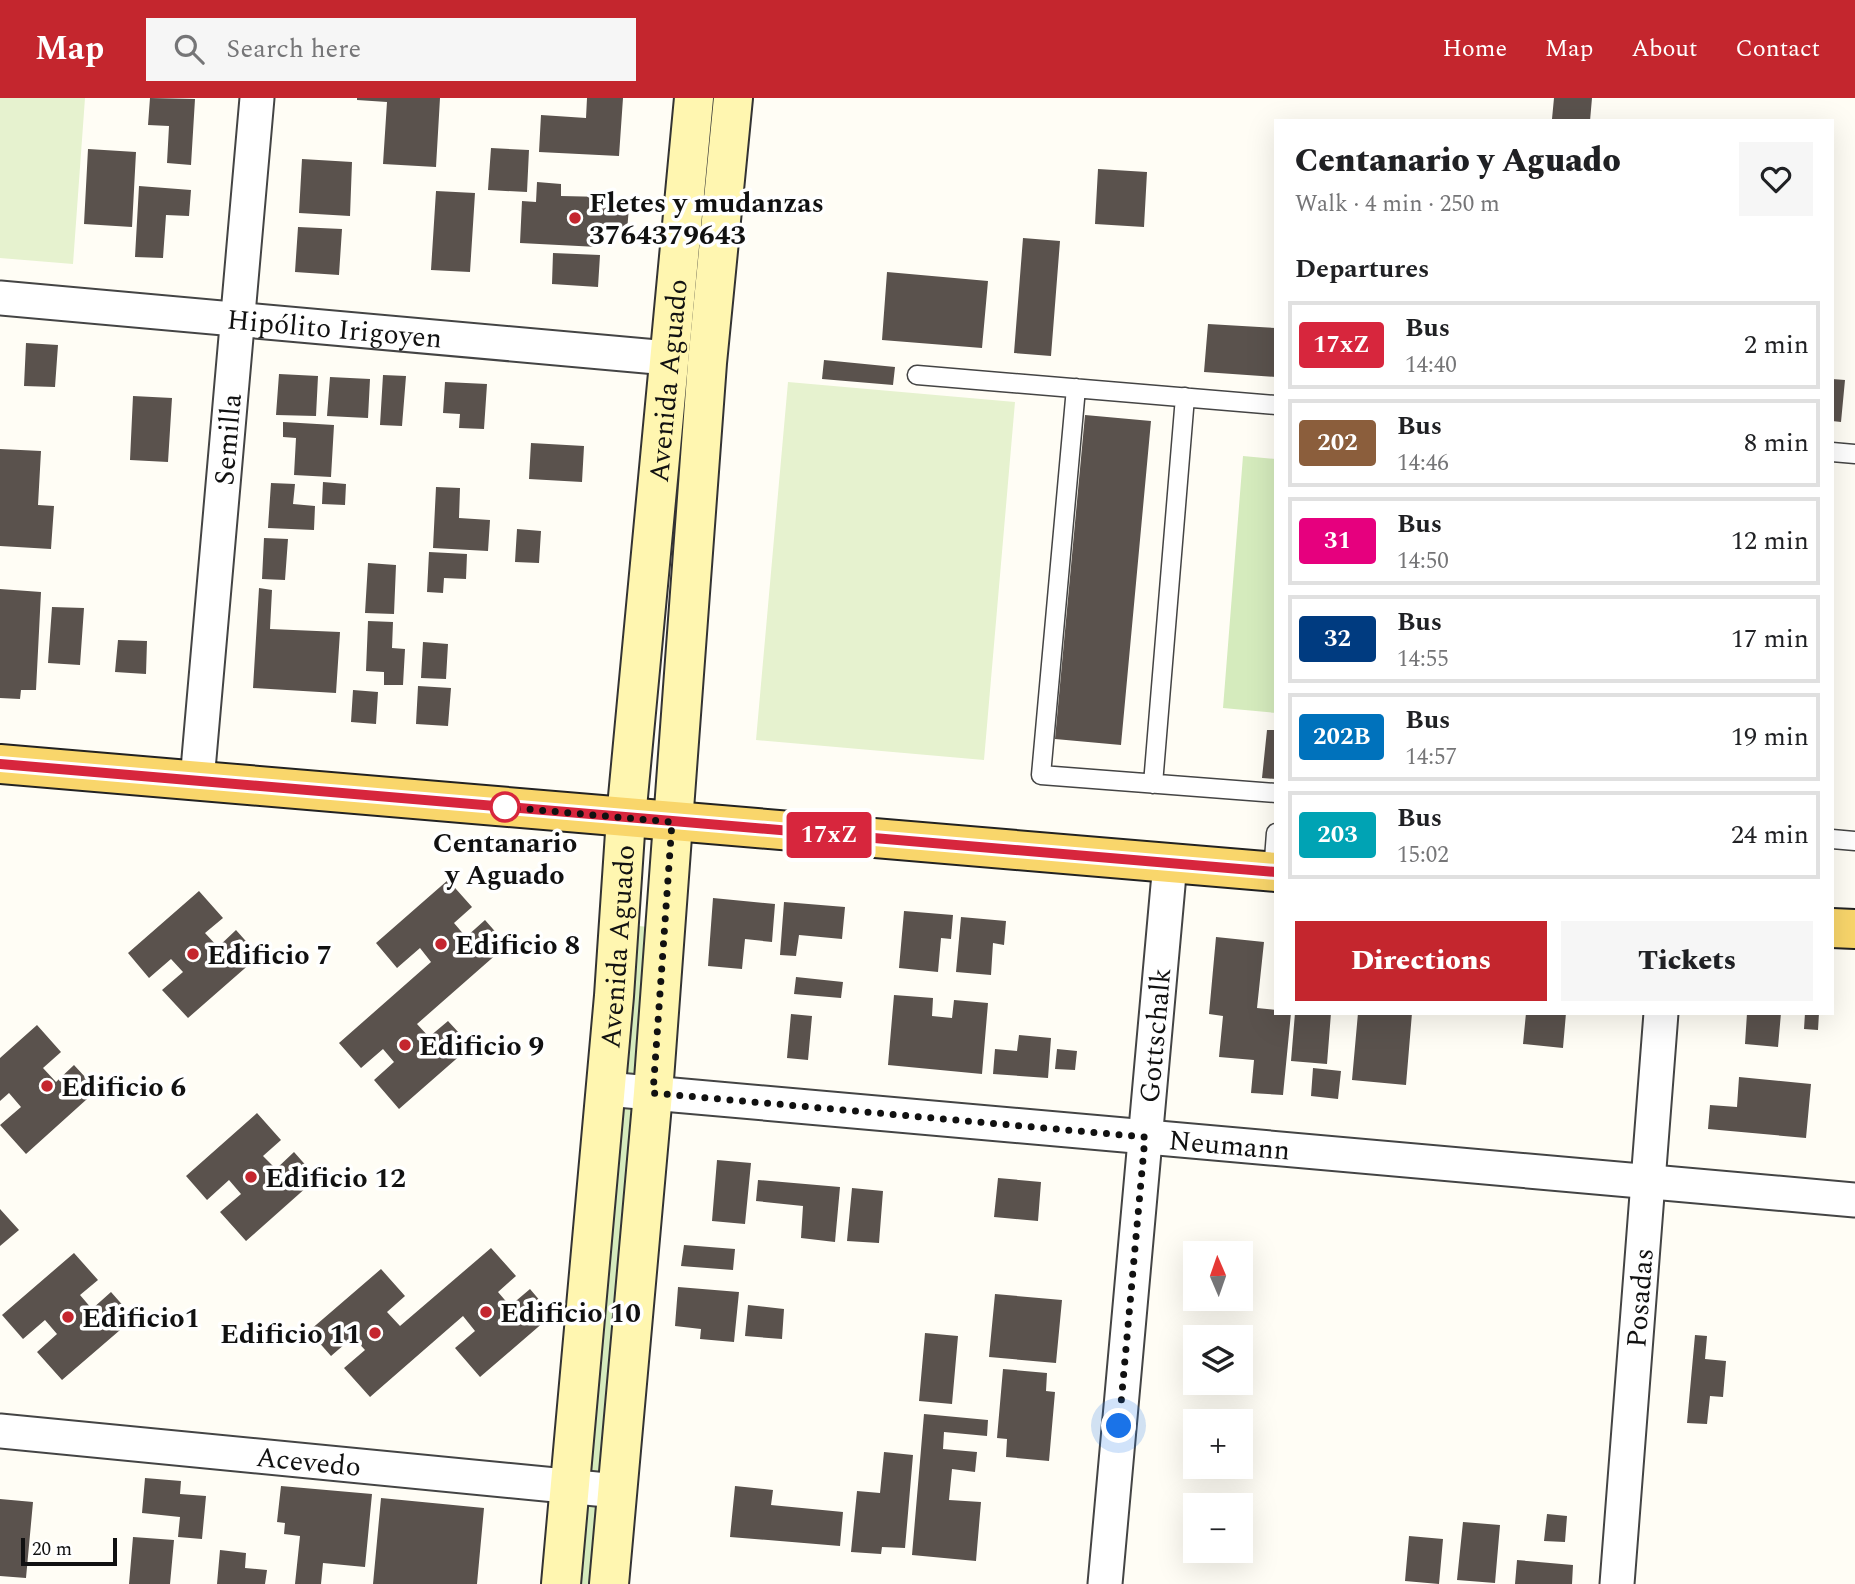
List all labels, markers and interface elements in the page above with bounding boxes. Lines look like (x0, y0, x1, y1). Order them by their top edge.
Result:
search box (146, 18, 636, 81)
text: Map (35, 24, 104, 74)
text: Search here (226, 29, 361, 69)
icon: search (170, 30, 208, 68)
text: Home (1442, 31, 1507, 67)
text: Map (1545, 31, 1593, 67)
text: About (1631, 31, 1697, 67)
text: Contact (1735, 31, 1820, 67)
text: Centanario y Aguado (1295, 136, 1621, 186)
button: heart (1739, 142, 1813, 216)
place label: Fletes y mudanzas 3764379643 (589, 182, 824, 257)
text: Walk · 4 min · 250 m (1295, 187, 1500, 222)
marker: Fletes y mudanzas 3764379643 (567, 210, 583, 226)
text: Departures (1295, 249, 1429, 289)
street label: Avenida Aguado (638, 277, 700, 485)
street label: Hipólito Irigoyen (225, 298, 444, 361)
text: Bus (1405, 308, 1450, 348)
text: 2 min (1744, 325, 1809, 365)
text: 17xZ (1313, 327, 1370, 363)
text: 14:40 (1405, 348, 1457, 383)
street label: Semilla (203, 392, 254, 487)
text: Bus (1397, 406, 1442, 446)
text: 8 min (1744, 423, 1809, 463)
text: 202 (1317, 425, 1358, 461)
text: 14:46 (1397, 446, 1449, 481)
text: Bus (1397, 504, 1442, 544)
text: 12 min (1731, 521, 1809, 561)
text: 31 (1324, 523, 1351, 559)
text: 14:50 (1397, 544, 1449, 579)
text: Bus (1397, 602, 1442, 642)
text: 17 min (1731, 619, 1809, 659)
text: 32 (1324, 621, 1351, 657)
text: 14:55 (1397, 642, 1449, 677)
text: Bus (1405, 700, 1450, 740)
text: 19 min (1731, 717, 1809, 757)
text: 202B (1313, 719, 1370, 755)
text: 14:57 (1405, 740, 1457, 775)
marker: Centanario y Aguado (490, 792, 520, 822)
text: Bus (1397, 798, 1442, 838)
line badge: 17xZ (780, 812, 878, 858)
text: 24 min (1731, 815, 1809, 855)
text: 17xZ (801, 817, 857, 853)
text: 203 (1317, 817, 1358, 853)
place label: Centanario y Aguado (433, 822, 577, 897)
text: 15:02 (1397, 838, 1449, 873)
street label: Avenida Aguado (589, 843, 647, 1050)
button: Directions (1295, 921, 1547, 1001)
button: Tickets (1561, 921, 1813, 1001)
place label: Edificio 8 (455, 924, 580, 967)
place label: Edificio 7 (207, 934, 332, 977)
marker: Edificio 8 (433, 936, 449, 952)
marker: Edificio 7 (185, 946, 201, 962)
street label: Gottschalk (1128, 966, 1183, 1105)
place label: Edificio 9 (419, 1025, 544, 1068)
marker: Edificio 9 (397, 1037, 413, 1053)
place label: Edificio 6 (61, 1066, 186, 1109)
marker: Edificio 6 (39, 1078, 55, 1094)
street label: Neumann (1167, 1119, 1292, 1173)
place label: Edificio 12 (265, 1157, 406, 1200)
marker: Edificio 12 (243, 1169, 259, 1185)
north arrow (1183, 1241, 1253, 1311)
map controls (1183, 1241, 1253, 1563)
street label: Posadas (1615, 1247, 1666, 1349)
place label: Edificio 10 (500, 1292, 641, 1335)
place label: Edificio1 (82, 1297, 200, 1340)
marker: Edificio 10 (478, 1304, 494, 1320)
marker: Edificio1 (60, 1309, 76, 1325)
place label: Edificio 11 (220, 1313, 361, 1356)
marker: Edificio 11 (367, 1325, 383, 1341)
button: layers (1183, 1325, 1253, 1395)
your location (1101, 1408, 1136, 1443)
button: + (1183, 1409, 1253, 1479)
street label: Acevedo (254, 1436, 363, 1489)
button: − (1183, 1493, 1253, 1563)
scale bar (21, 1535, 117, 1567)
text: 20 m (32, 1535, 72, 1564)

